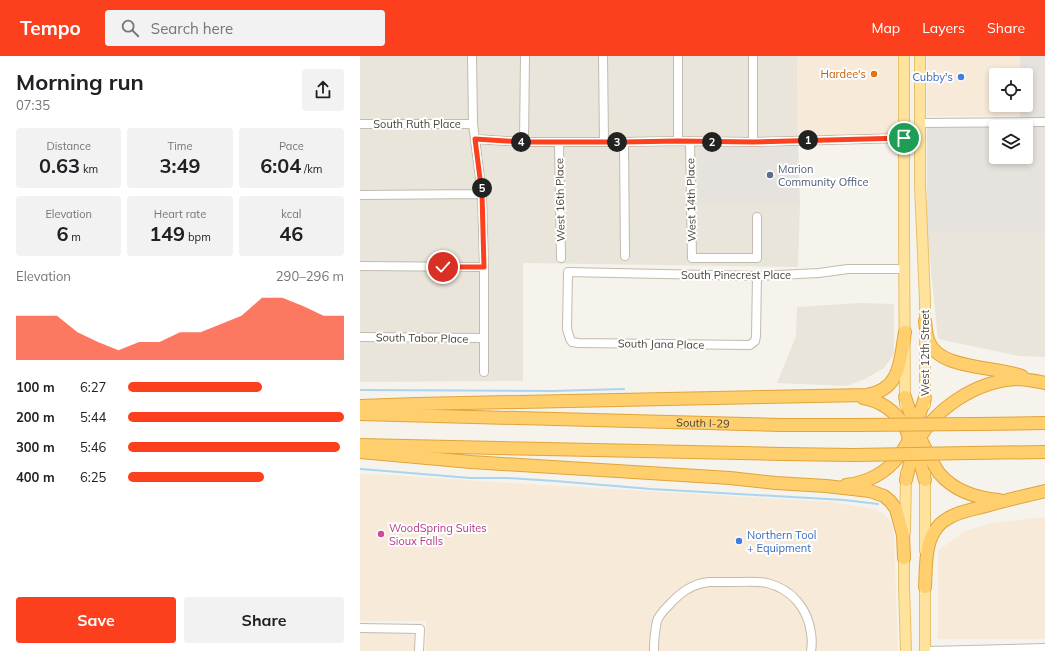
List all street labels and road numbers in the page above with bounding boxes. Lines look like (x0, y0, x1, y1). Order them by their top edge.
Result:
street label: South Ruth Place (373, 117, 461, 131)
street label: West 16th Place (552, 158, 568, 242)
street label: West 14th Place (683, 158, 699, 242)
street label: South Pinecrest Place (681, 268, 791, 282)
street label: West 12th Street (918, 310, 932, 396)
street label: South Tabor Place (376, 330, 468, 346)
street label: South Jana Place (618, 336, 704, 352)
street label: South I-29 (676, 415, 730, 431)

